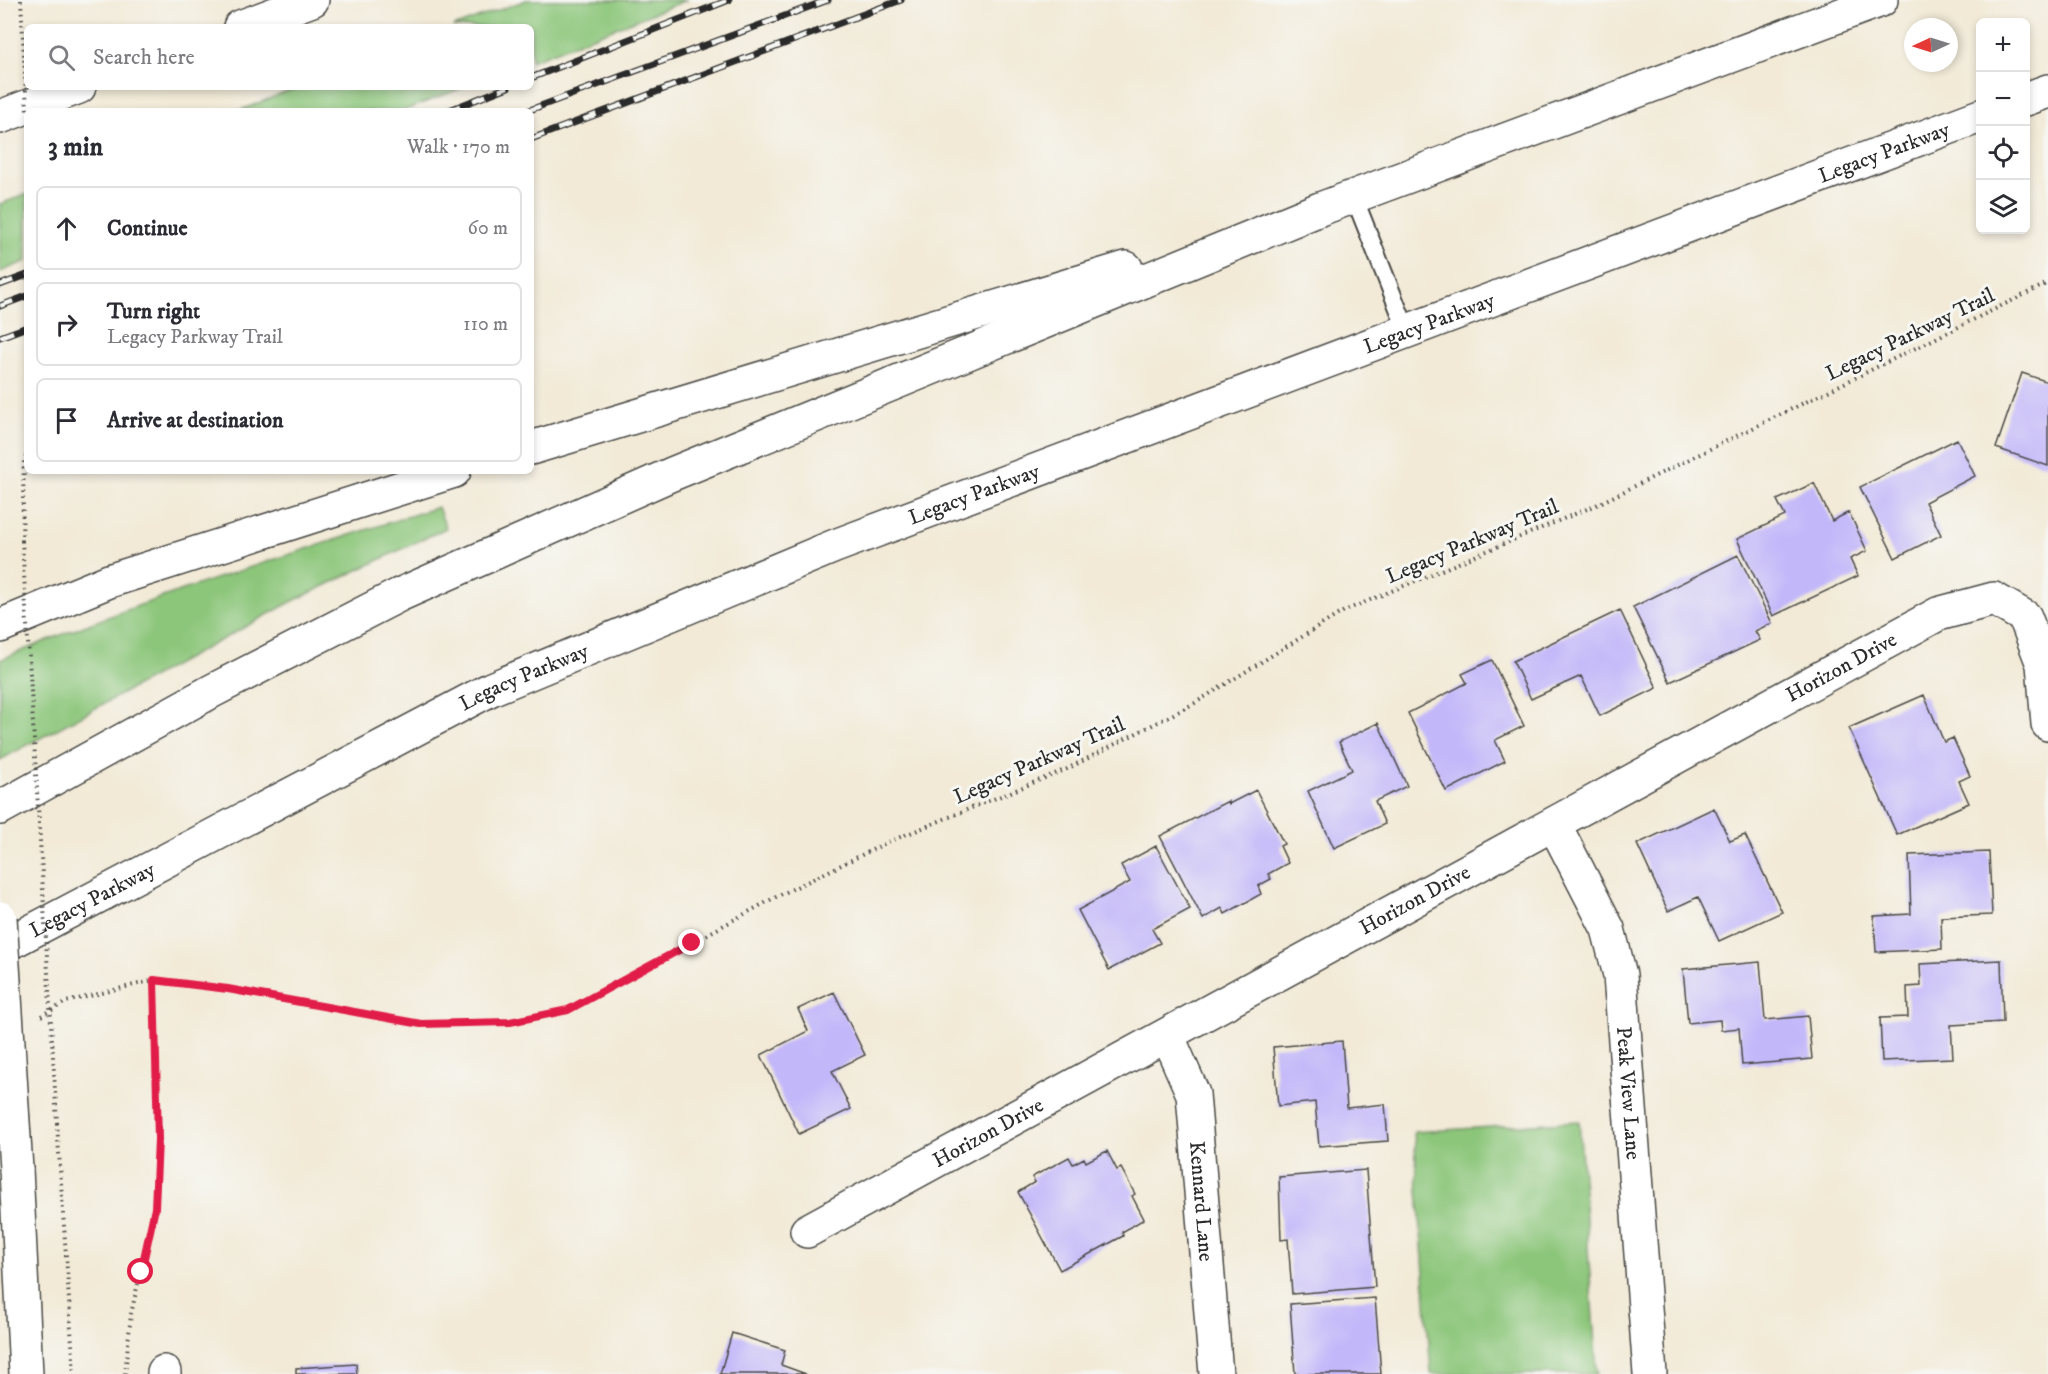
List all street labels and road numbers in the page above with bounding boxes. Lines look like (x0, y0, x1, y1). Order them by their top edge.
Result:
street label: Legacy Parkway (1815, 116, 1954, 189)
street label: Legacy Parkway Trail (1822, 282, 2000, 387)
street label: Legacy Parkway (1360, 287, 1499, 360)
street label: Legacy Parkway (905, 458, 1044, 531)
street label: Legacy Parkway Trail (1382, 494, 1563, 590)
street label: Horizon Drive (1782, 627, 1902, 708)
street label: Legacy Parkway (455, 638, 593, 717)
street label: Legacy Parkway Trail (950, 711, 1130, 810)
street label: Legacy Parkway (25, 856, 160, 944)
street label: Horizon Drive (1355, 860, 1475, 941)
street label: Peak View Lane (1610, 1026, 1646, 1161)
street label: Horizon Drive (928, 1092, 1048, 1174)
street label: Kennard Lane (1183, 1140, 1219, 1263)

